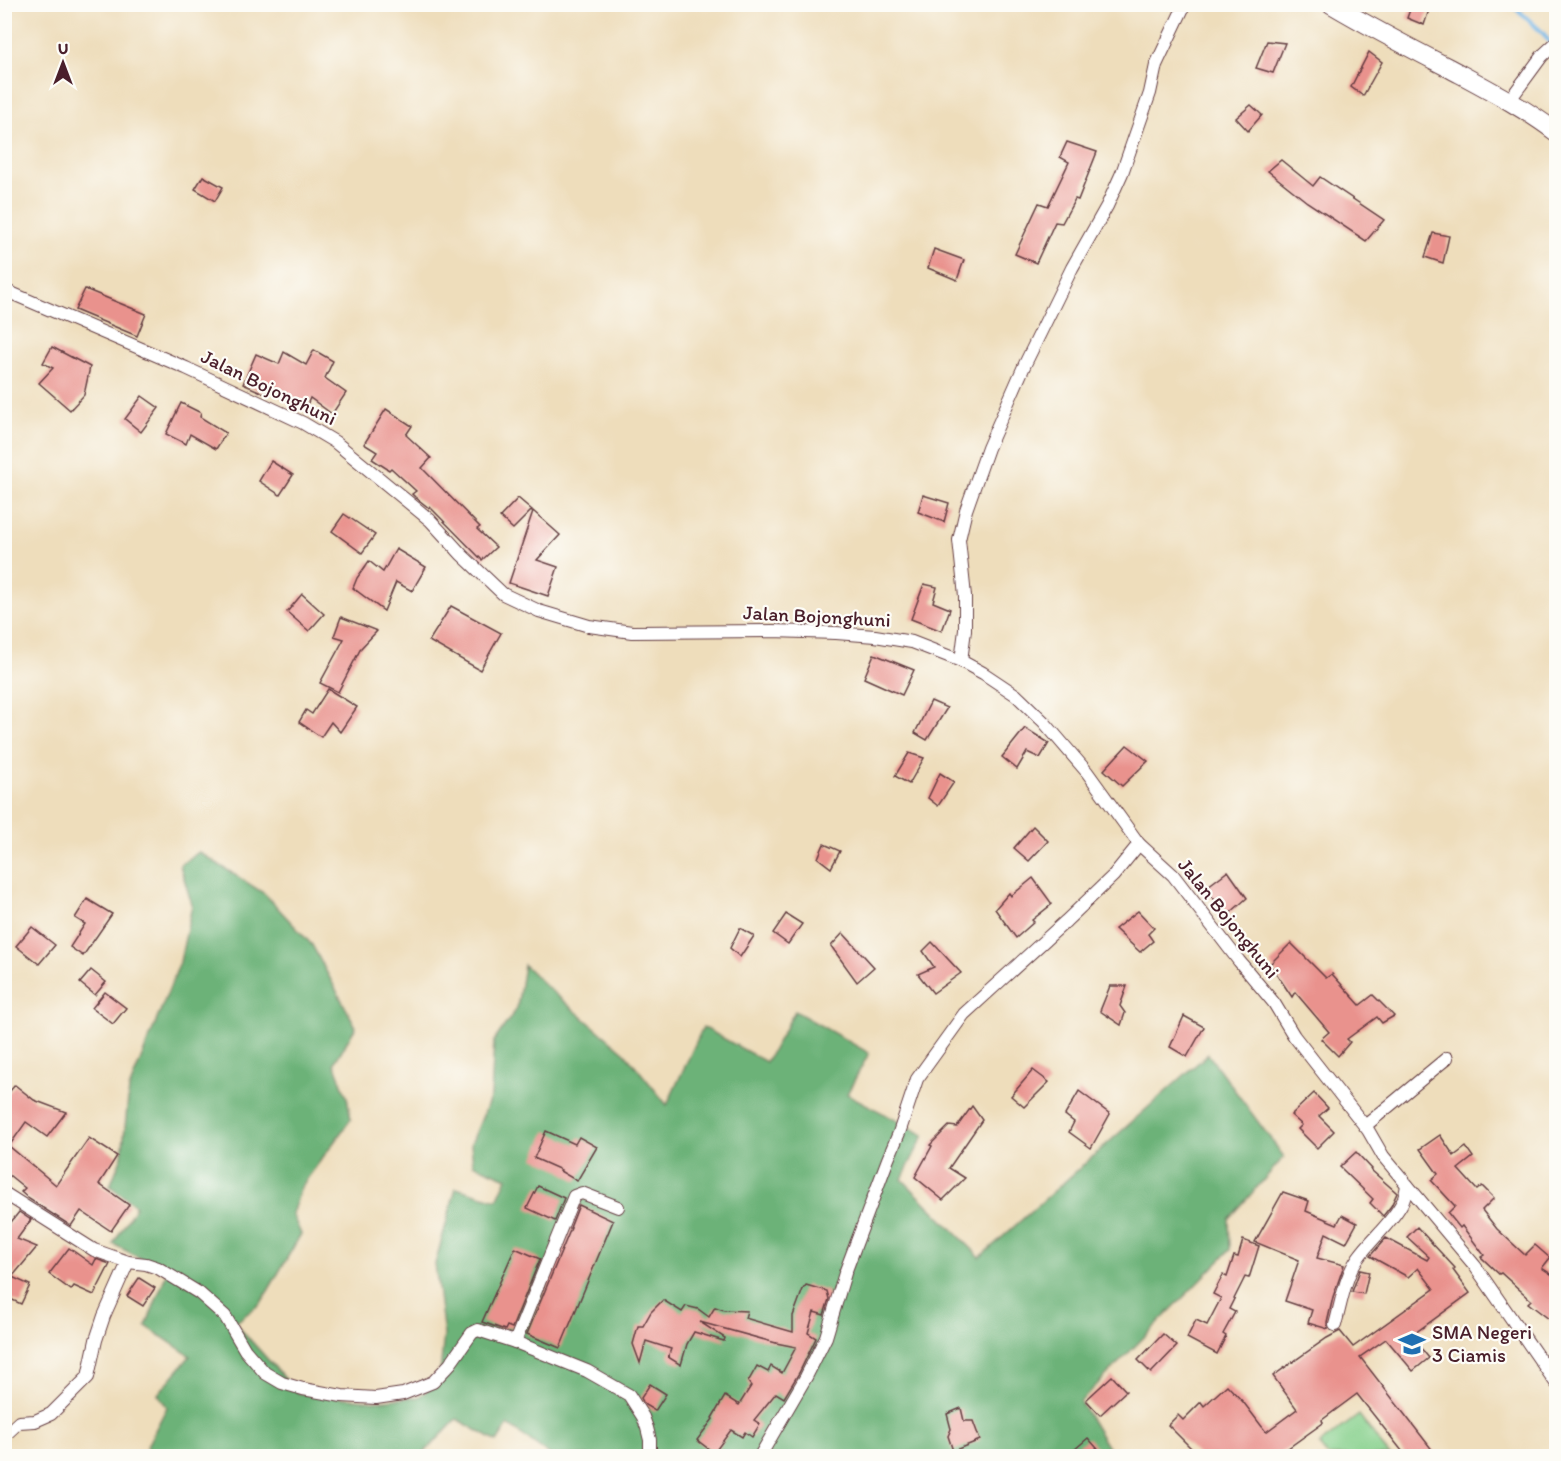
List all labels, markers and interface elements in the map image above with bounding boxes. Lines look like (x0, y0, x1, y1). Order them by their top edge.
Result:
north arrow (33, 33, 93, 93)
text: U (58, 39, 68, 58)
street label: Jalan Bojonghuni (197, 344, 341, 430)
street label: Jalan Bojonghuni (743, 600, 891, 632)
street label: Jalan Bojonghuni (1173, 853, 1285, 983)
place label: SMA Negeri 3 Ciamis (1432, 1320, 1532, 1367)
school or university icon: SMA Negeri 3 Ciamis (1397, 1329, 1427, 1359)

